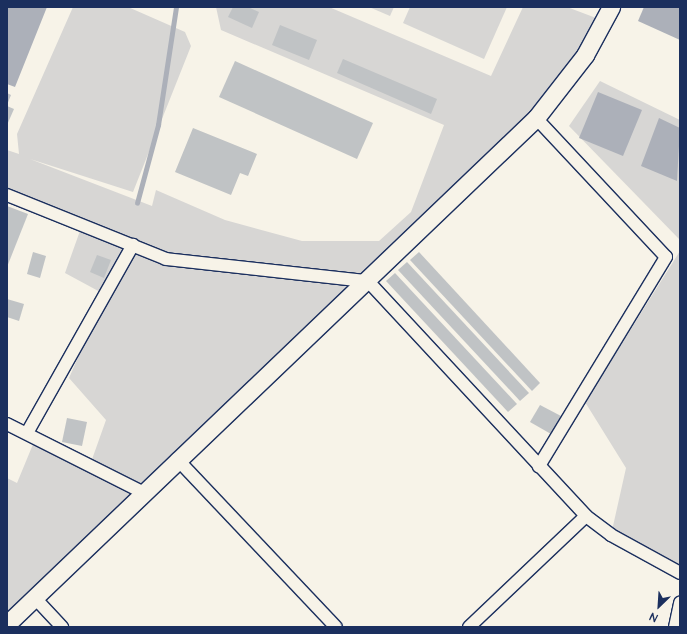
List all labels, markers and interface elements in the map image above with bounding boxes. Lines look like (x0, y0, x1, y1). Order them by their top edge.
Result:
north arrow (639, 586, 679, 626)
text: N (647, 609, 660, 626)

